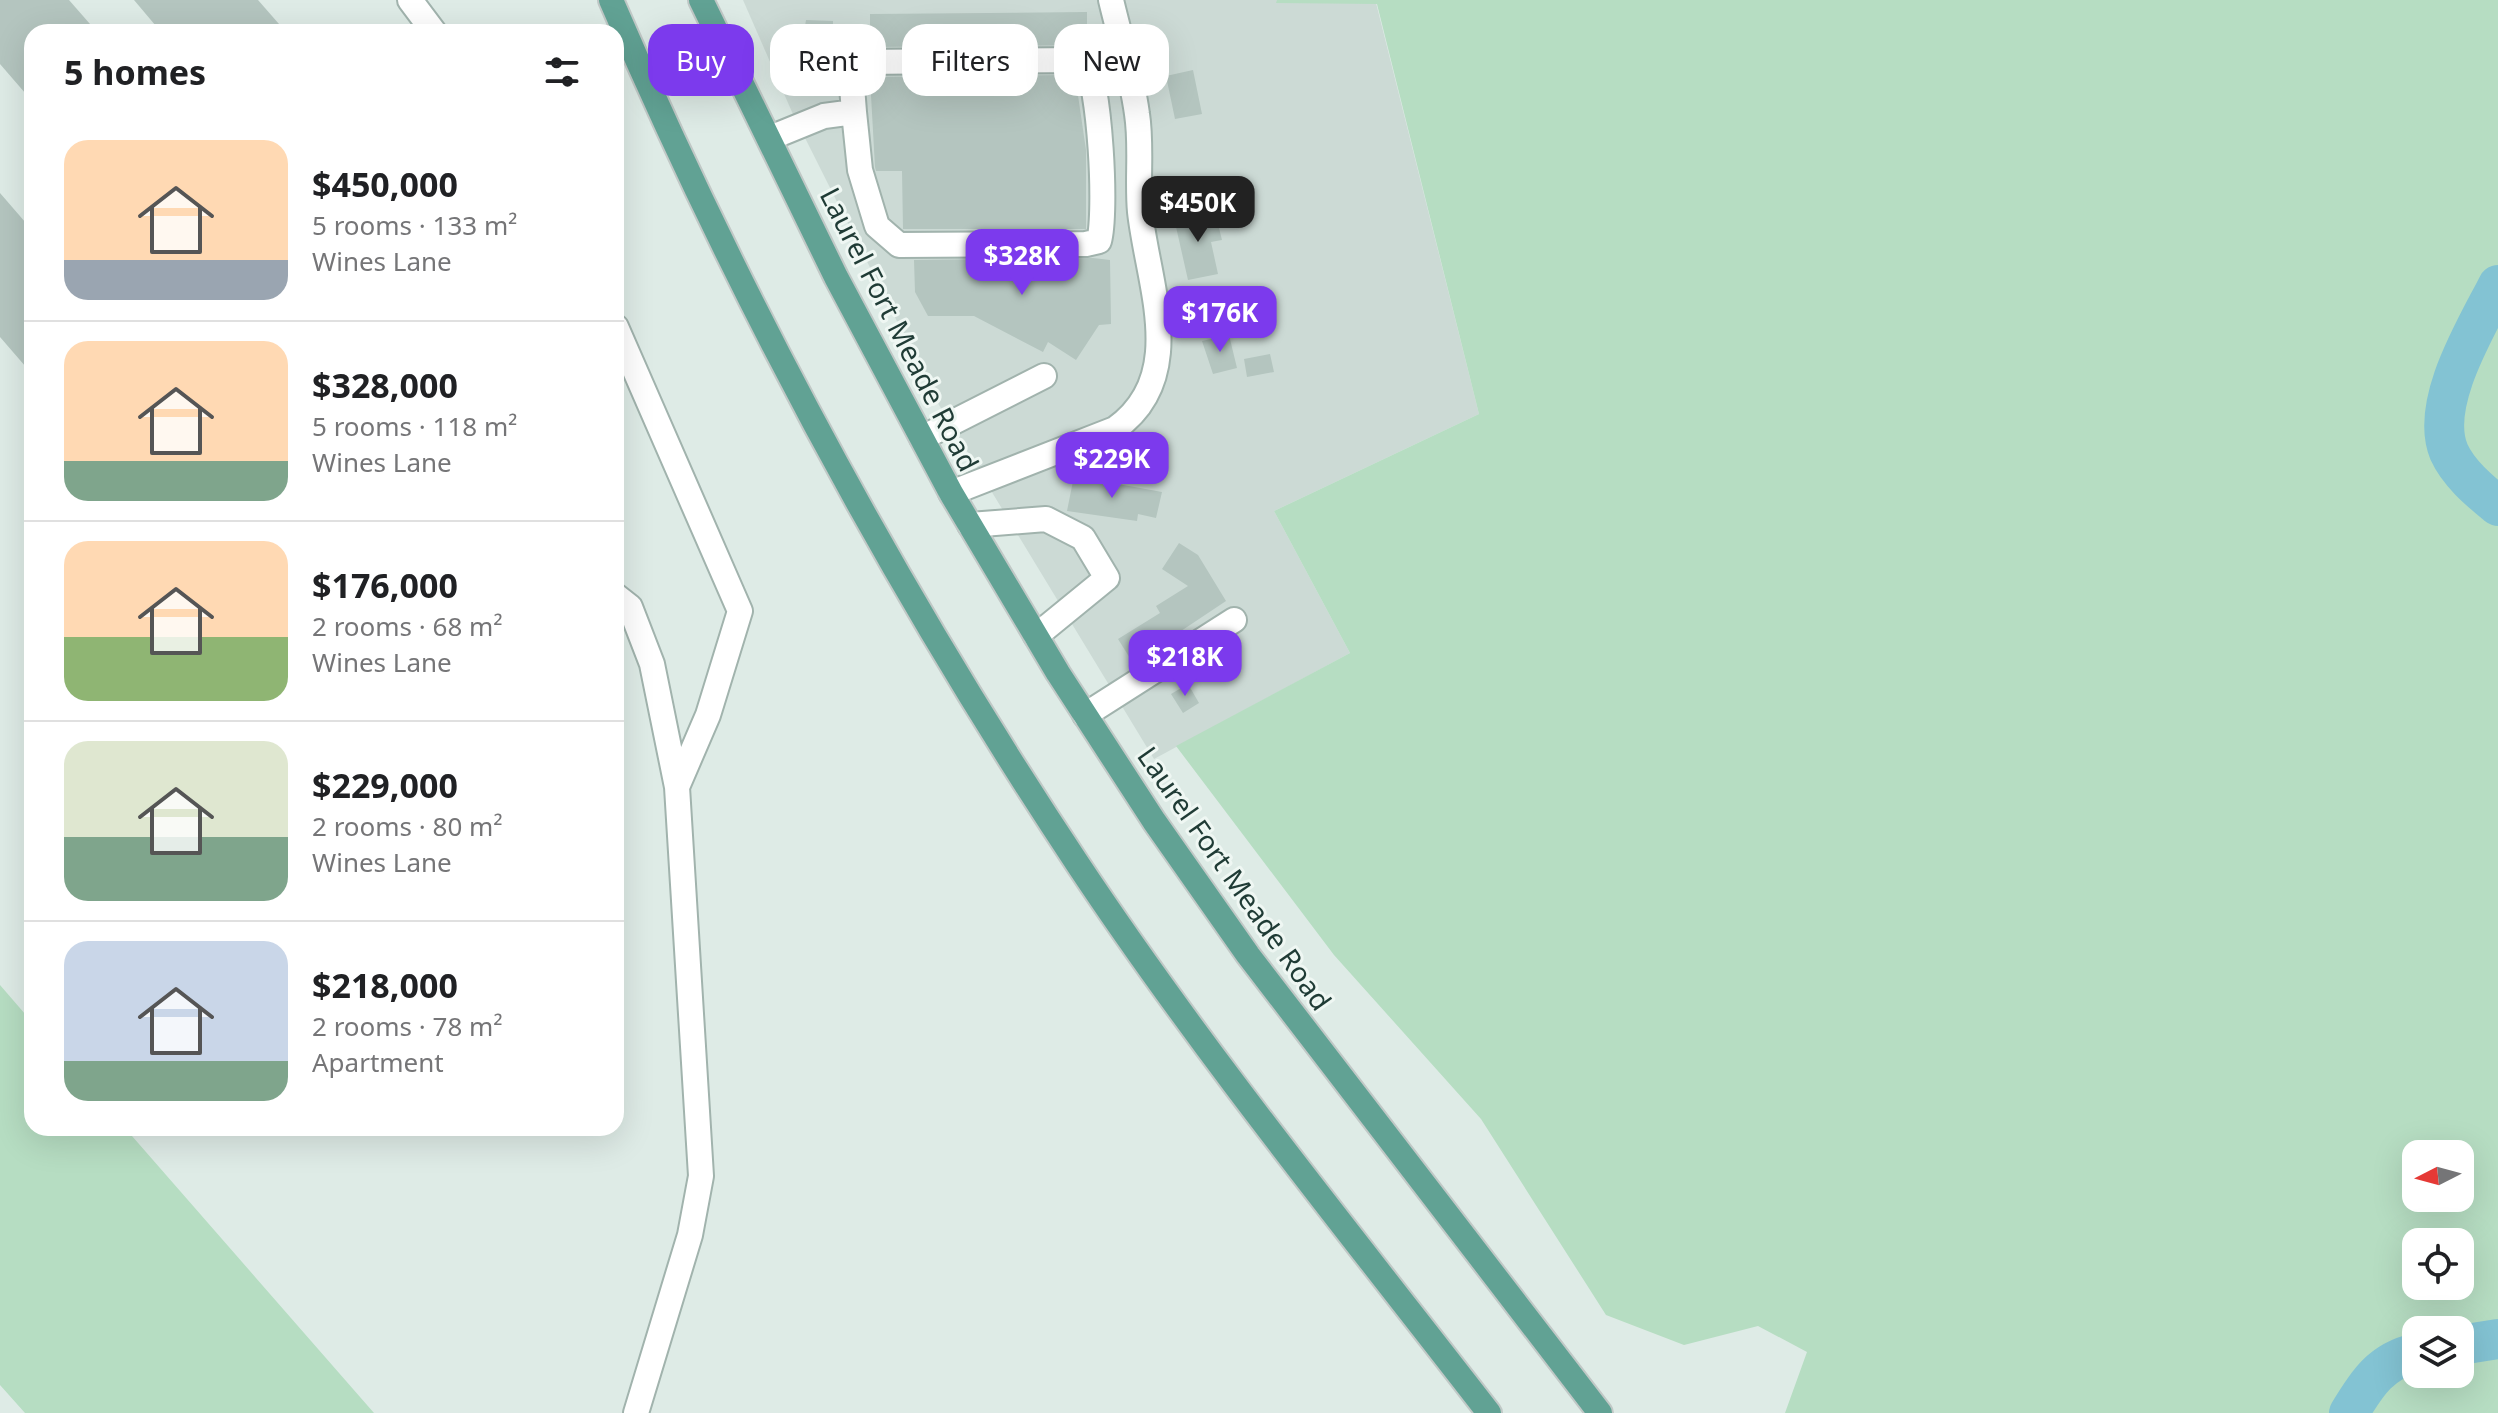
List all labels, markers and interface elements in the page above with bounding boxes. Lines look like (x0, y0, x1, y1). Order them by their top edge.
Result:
chip: Buy (648, 24, 754, 96)
chip: Rent (770, 24, 886, 96)
chip: Filters (902, 24, 1038, 96)
chip: New (1054, 24, 1169, 96)
text: 5 homes (64, 49, 206, 95)
icon: filters (540, 50, 584, 94)
text: $450,000 (312, 161, 458, 207)
icon: home (128, 172, 224, 268)
pin: $450K (1142, 176, 1254, 244)
street label: Laurel Fort Meade Road (812, 181, 988, 477)
text: $450K (1160, 184, 1236, 220)
text: 5 rooms · 133 m² (312, 207, 517, 243)
pin: $328K (966, 229, 1078, 297)
text: $328K (984, 237, 1060, 273)
text: Wines Lane (312, 243, 452, 279)
pin: $176K (1164, 286, 1276, 354)
text: $176K (1182, 294, 1258, 330)
text: $328,000 (312, 362, 458, 408)
icon: home (128, 373, 224, 469)
text: 5 rooms · 118 m² (312, 408, 517, 444)
pin: $229K (1056, 432, 1168, 500)
text: $229K (1074, 440, 1150, 476)
text: Wines Lane (312, 444, 452, 480)
text: $176,000 (312, 562, 458, 608)
icon: home (128, 573, 224, 669)
text: 2 rooms · 68 m² (312, 608, 502, 644)
pin: $218K (1129, 630, 1241, 698)
text: $218K (1147, 638, 1223, 674)
text: Wines Lane (312, 644, 452, 680)
street label: Laurel Fort Meade Road (1129, 739, 1341, 1017)
text: $229,000 (312, 762, 458, 808)
icon: home (128, 773, 224, 869)
text: 2 rooms · 80 m² (312, 808, 502, 844)
text: Wines Lane (312, 844, 452, 880)
text: $218,000 (312, 962, 458, 1008)
icon: home (128, 973, 224, 1069)
text: 2 rooms · 78 m² (312, 1008, 502, 1044)
text: Apartment (312, 1044, 444, 1080)
north arrow (2402, 1140, 2474, 1212)
map controls (2402, 1140, 2474, 1388)
button: locate (2402, 1228, 2474, 1300)
button: layers (2402, 1316, 2474, 1388)

